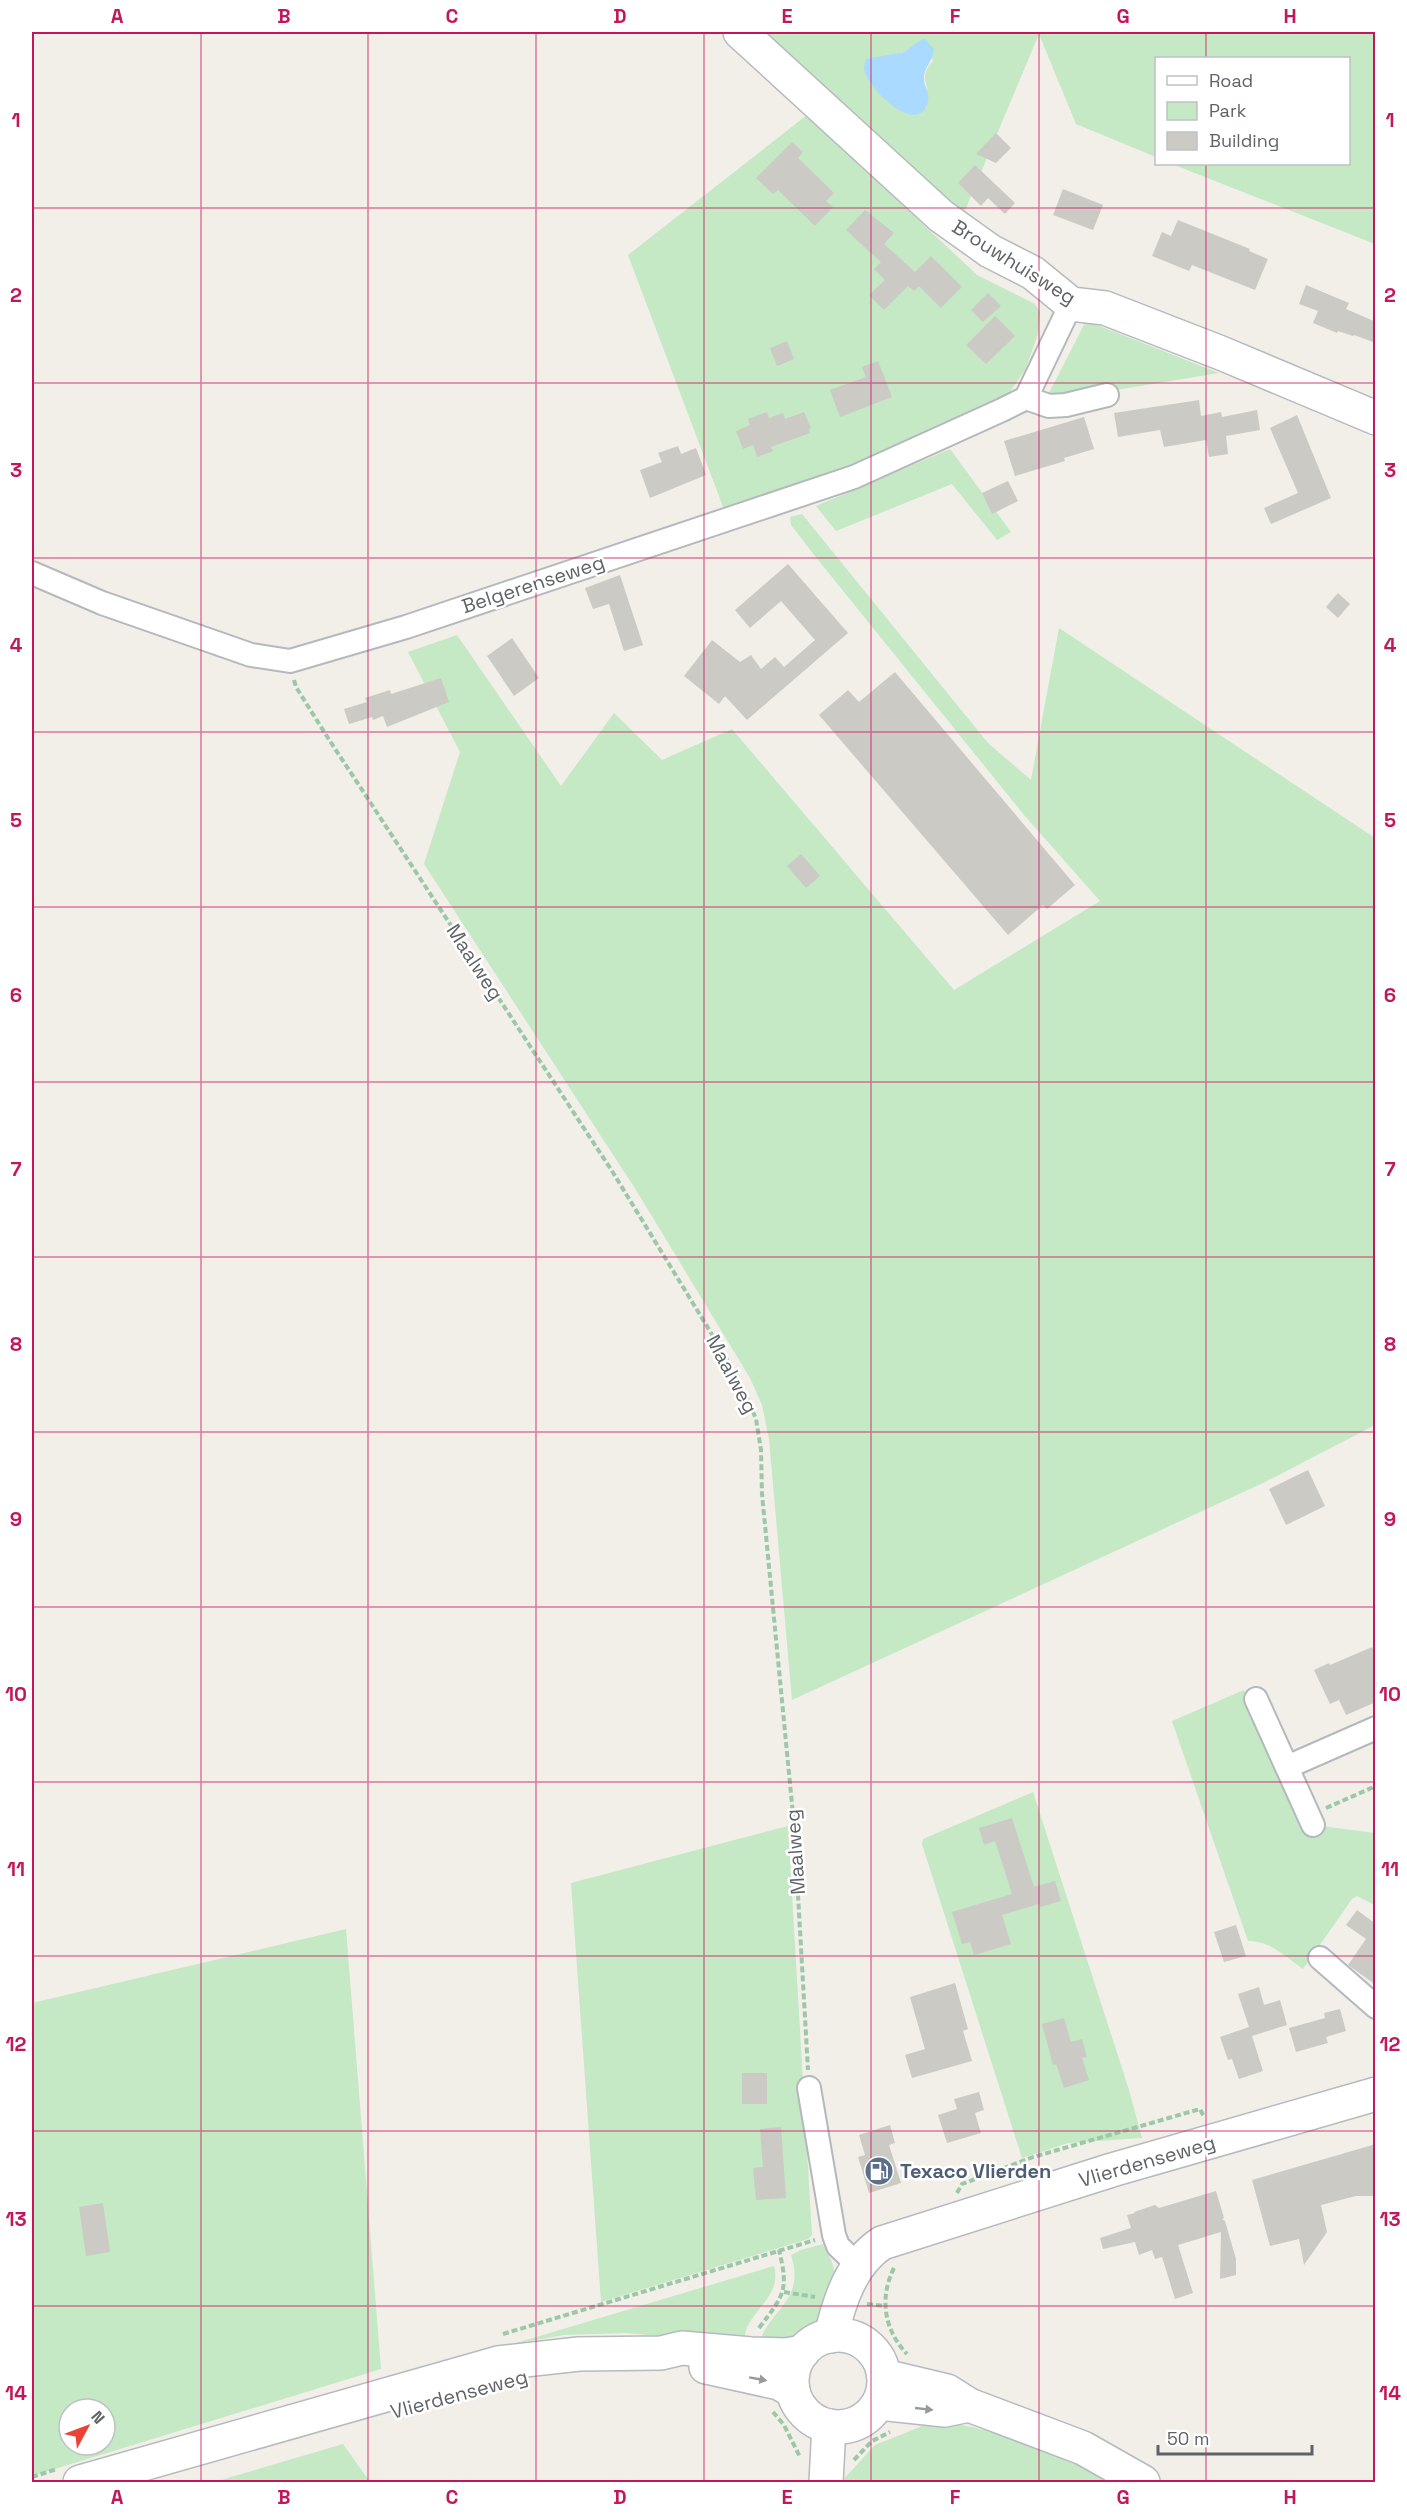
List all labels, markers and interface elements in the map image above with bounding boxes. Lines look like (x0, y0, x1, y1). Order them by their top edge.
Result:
text: A (111, 3, 124, 29)
text: B (277, 3, 291, 29)
text: C (446, 3, 459, 29)
text: D (613, 3, 627, 29)
text: E (781, 3, 793, 29)
text: F (950, 3, 961, 29)
text: G (1116, 3, 1130, 29)
text: H (1283, 3, 1297, 29)
legend (1155, 57, 1350, 165)
text: Road (1209, 69, 1253, 92)
text: Park (1209, 99, 1247, 122)
text: 1 (11, 107, 21, 133)
text: 1 (1385, 107, 1395, 133)
text: Building (1209, 129, 1279, 152)
street label: Brouwhuisweg (947, 214, 1081, 310)
text: 2 (10, 282, 22, 308)
text: 2 (1384, 282, 1396, 308)
text: 3 (10, 457, 22, 483)
text: 3 (1384, 457, 1396, 483)
street label: Belgerenseweg (458, 549, 608, 619)
text: 4 (10, 632, 23, 658)
text: 4 (1384, 632, 1397, 658)
text: 5 (10, 807, 22, 833)
text: 5 (1384, 807, 1396, 833)
street label: Maalweg (441, 919, 509, 1005)
text: 6 (10, 982, 22, 1008)
text: 6 (1384, 982, 1396, 1008)
text: 7 (10, 1156, 22, 1182)
text: 7 (1384, 1156, 1396, 1182)
street label: Maalweg (700, 1330, 764, 1418)
text: 8 (10, 1331, 22, 1357)
text: 8 (1384, 1331, 1396, 1357)
text: 9 (10, 1506, 22, 1532)
text: 9 (1384, 1506, 1396, 1532)
text: 10 (5, 1681, 27, 1707)
text: 10 (1379, 1681, 1401, 1707)
street label: Maalweg (779, 1808, 811, 1896)
text: 11 (7, 1856, 25, 1882)
text: 11 (1381, 1856, 1399, 1882)
text: 12 (6, 2031, 27, 2057)
text: 12 (1380, 2031, 1401, 2057)
street label: Vlierdenseweg (1076, 2129, 1218, 2193)
fuel station icon: Texaco Vlierden (863, 2155, 895, 2187)
place label: Texaco Vlierden (900, 2158, 1051, 2184)
text: 13 (5, 2206, 27, 2232)
text: 13 (1379, 2206, 1401, 2232)
street label: Vlierdenseweg (388, 2363, 530, 2425)
one-way arrow (749, 2375, 768, 2384)
text: 14 (5, 2380, 27, 2406)
text: 14 (1379, 2380, 1401, 2406)
north arrow (57, 2397, 117, 2457)
one-way arrow (915, 2404, 934, 2414)
text: N (86, 2407, 109, 2428)
scale bar (1158, 2418, 1312, 2456)
text: 50 m (1167, 2427, 1209, 2450)
text: A (111, 2484, 124, 2510)
text: B (277, 2484, 291, 2510)
text: C (446, 2484, 459, 2510)
text: D (613, 2484, 627, 2510)
text: E (781, 2484, 793, 2510)
text: F (950, 2484, 961, 2510)
text: G (1116, 2484, 1130, 2510)
text: H (1283, 2484, 1297, 2510)

